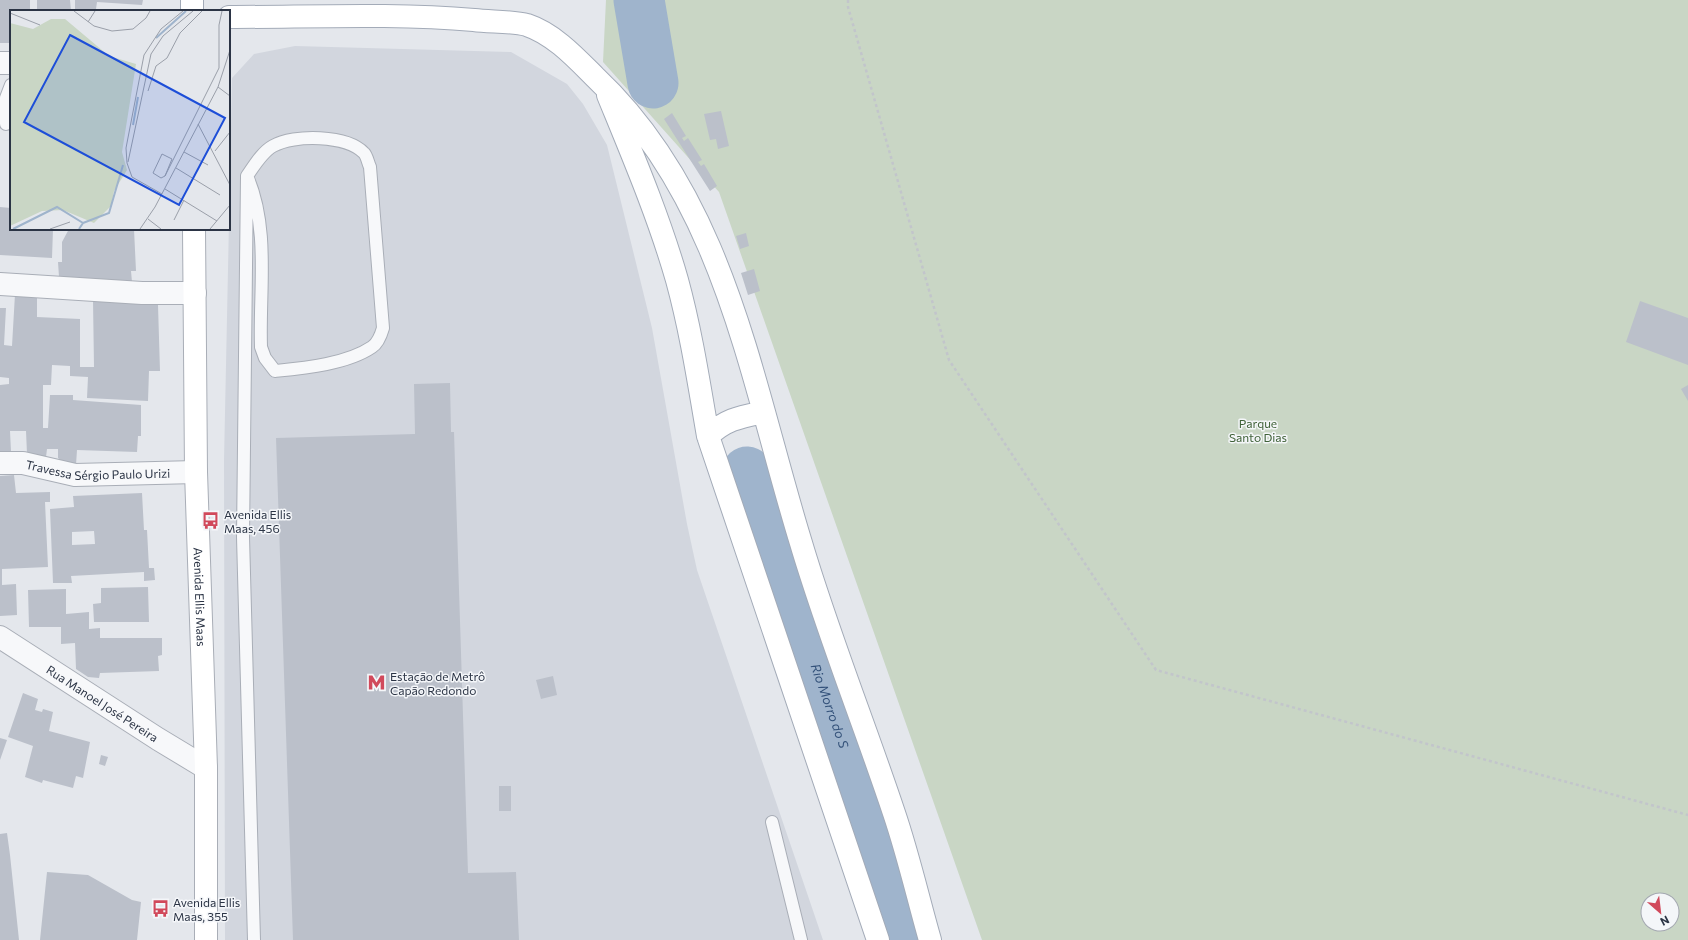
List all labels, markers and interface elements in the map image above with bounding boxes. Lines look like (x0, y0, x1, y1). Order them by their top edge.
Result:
inset map (10, 10, 230, 230)
park label: Parque Santo Dias (1229, 416, 1287, 444)
street label: Travessa Sérgio Paulo Urizi (25, 457, 170, 482)
place label: Avenida Ellis Maas, 456 (224, 507, 291, 535)
bus stop icon: Avenida Ellis Maas, 456 (201, 511, 221, 531)
street label: Avenida Ellis Maas (192, 547, 209, 647)
water label: Rio Morro do S (808, 661, 852, 750)
street label: Rua Manoel José Pereira (44, 662, 161, 744)
place label: Estação de Metrô Capão Redondo (390, 669, 485, 697)
metro station icon: Estação de Metrô Capão Redondo (367, 673, 387, 693)
north arrow (1640, 892, 1680, 932)
place label: Avenida Ellis Maas, 355 (173, 895, 240, 923)
bus stop icon: Avenida Ellis Maas, 355 (150, 899, 170, 919)
text: N (1658, 914, 1672, 929)

